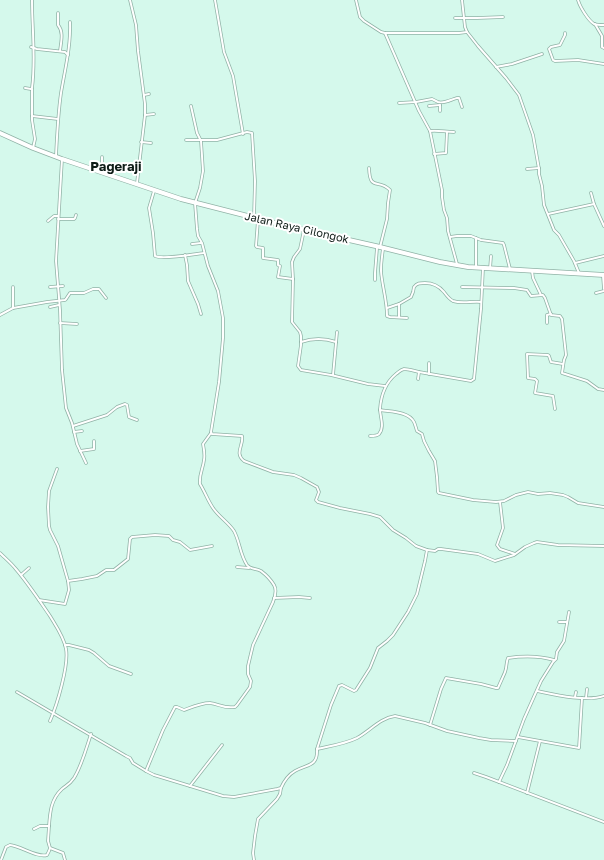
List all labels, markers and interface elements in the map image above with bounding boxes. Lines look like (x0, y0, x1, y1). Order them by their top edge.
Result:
district label: Pageraji (90, 158, 142, 174)
street label: Jalan Raya Cilongok (244, 209, 350, 245)

